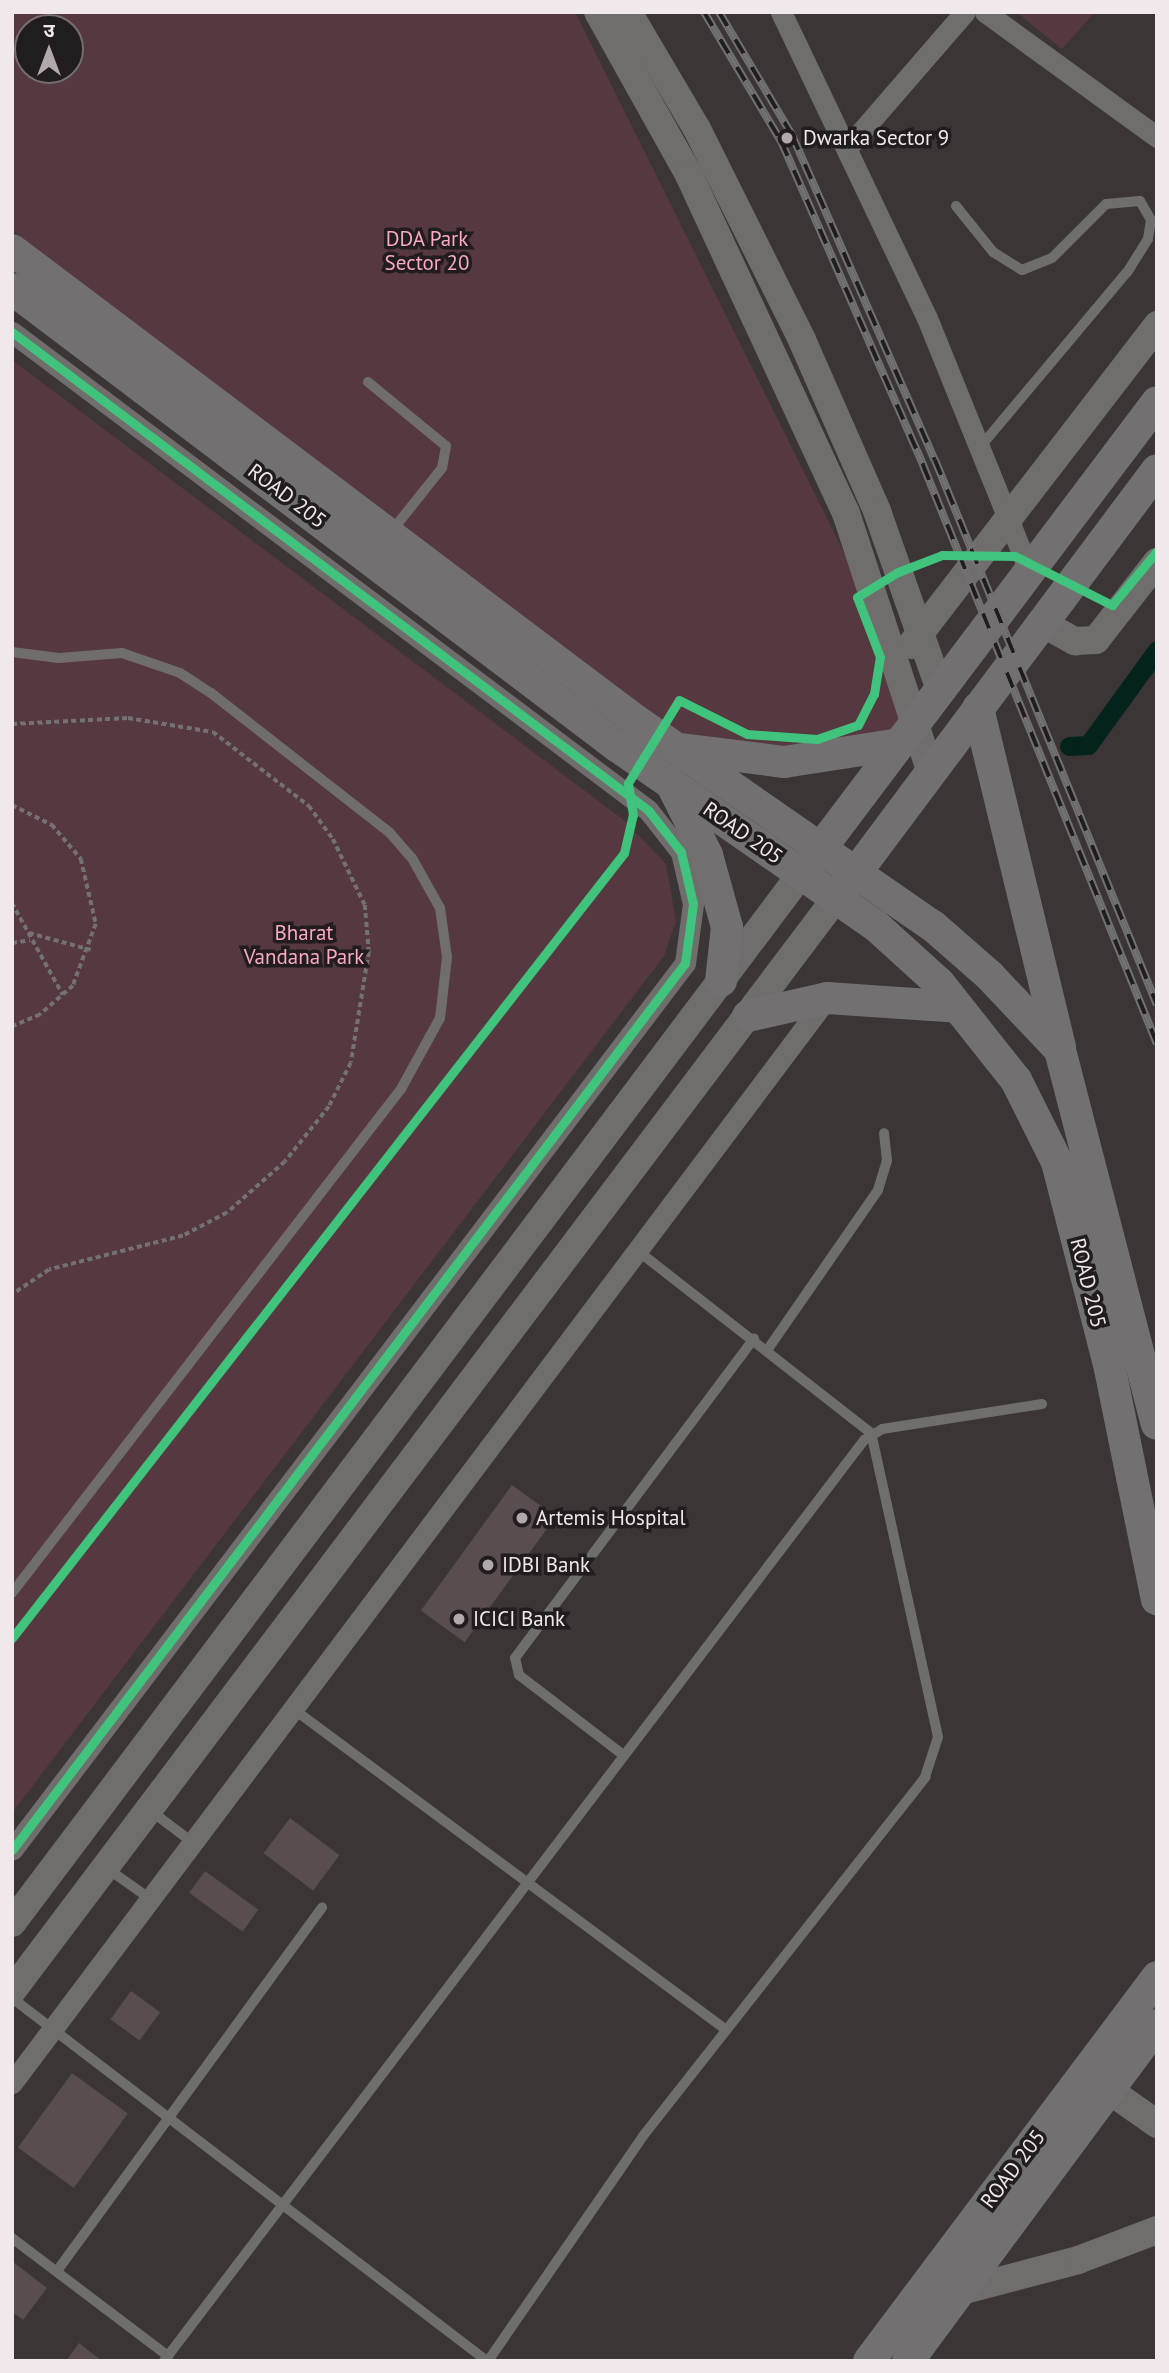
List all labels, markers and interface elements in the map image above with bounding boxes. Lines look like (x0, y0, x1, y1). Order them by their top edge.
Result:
north arrow (14, 14, 84, 84)
text: उ (43, 18, 55, 42)
place label: Dwarka Sector 9 (803, 125, 949, 151)
marker: Dwarka Sector 9 (777, 128, 797, 148)
park label: DDA Park Sector 20 (385, 226, 469, 276)
street label: ROAD 205 (243, 458, 331, 534)
street label: ROAD 205 (698, 796, 788, 870)
park label: Bharat Vandana Park (244, 920, 364, 970)
street label: ROAD 205 (1065, 1236, 1111, 1330)
place label: Artemis Hospital (536, 1505, 686, 1531)
marker: Artemis Hospital (514, 1510, 530, 1526)
place label: IDBI Bank (502, 1552, 590, 1578)
marker: IDBI Bank (480, 1557, 496, 1573)
place label: ICICI Bank (473, 1606, 565, 1632)
marker: ICICI Bank (451, 1611, 467, 1627)
street label: ROAD 205 (975, 2125, 1051, 2213)

